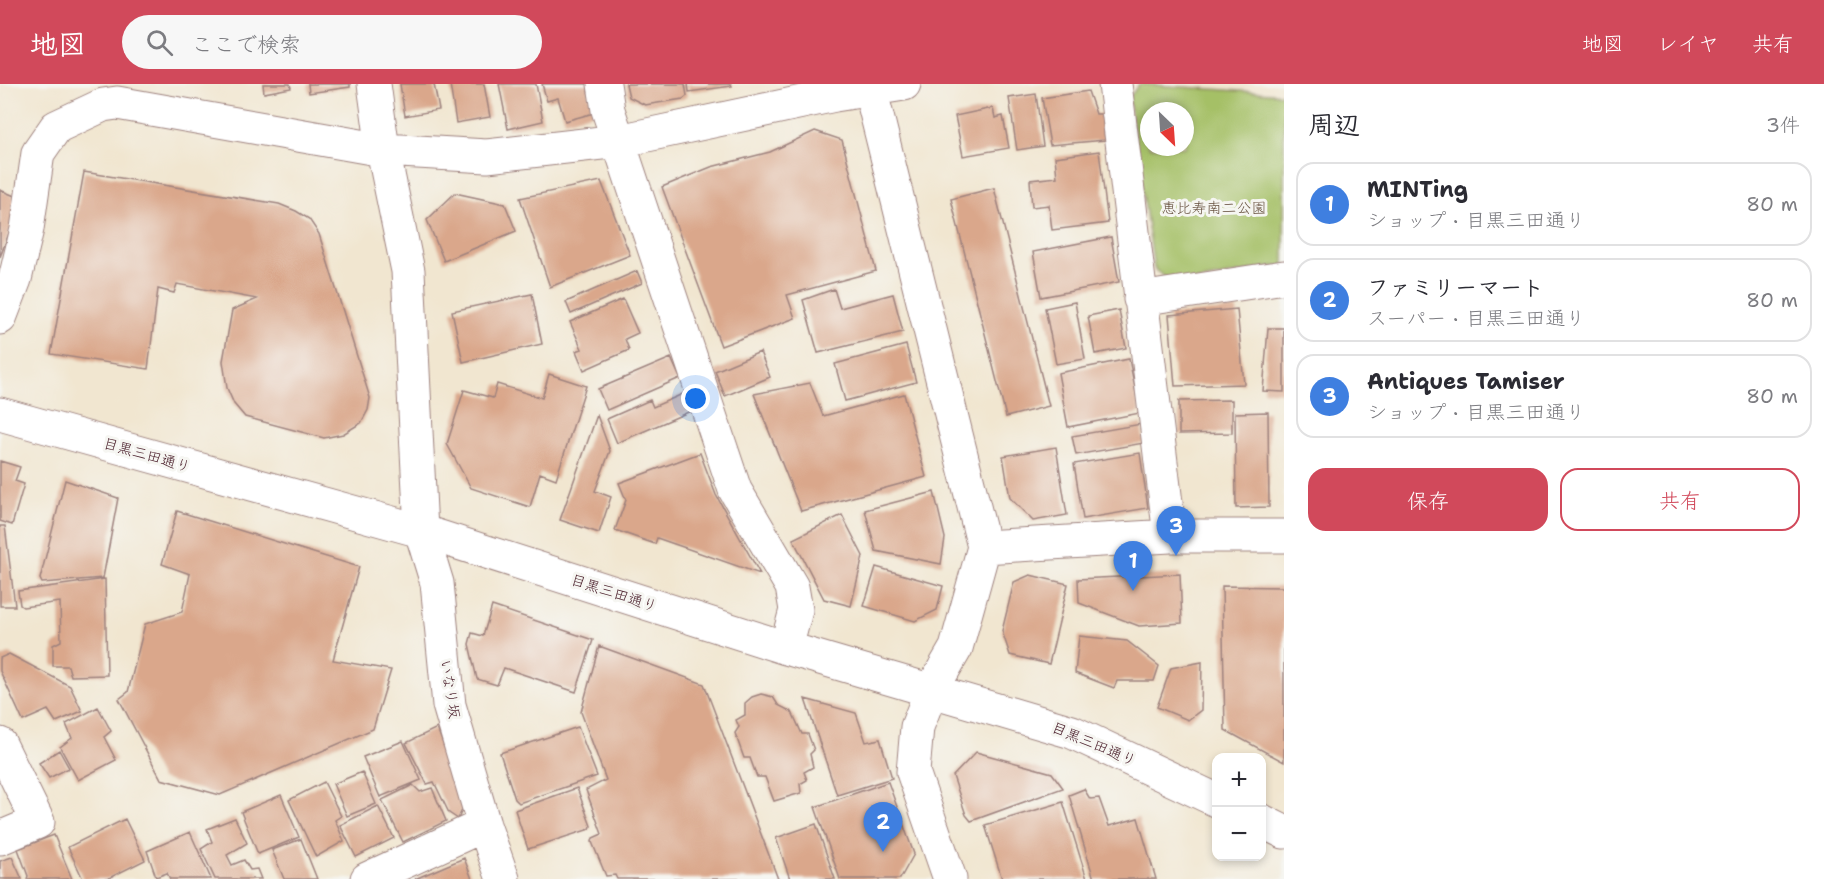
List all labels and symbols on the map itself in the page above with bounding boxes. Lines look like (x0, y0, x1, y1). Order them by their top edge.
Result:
north arrow (1140, 102, 1194, 156)
park label: 恵比寿南二公園 (1161, 198, 1267, 218)
your location (681, 384, 710, 413)
street label: 目黒三田通り (101, 433, 193, 477)
pin: 3 (1156, 506, 1196, 556)
pin: 1 (1114, 542, 1152, 591)
street label: 目黒三田通り (568, 570, 660, 616)
street label: いなり坂 (435, 658, 465, 720)
street label: 目黒三田通り (1049, 717, 1139, 771)
pin: 2 (864, 802, 902, 852)

